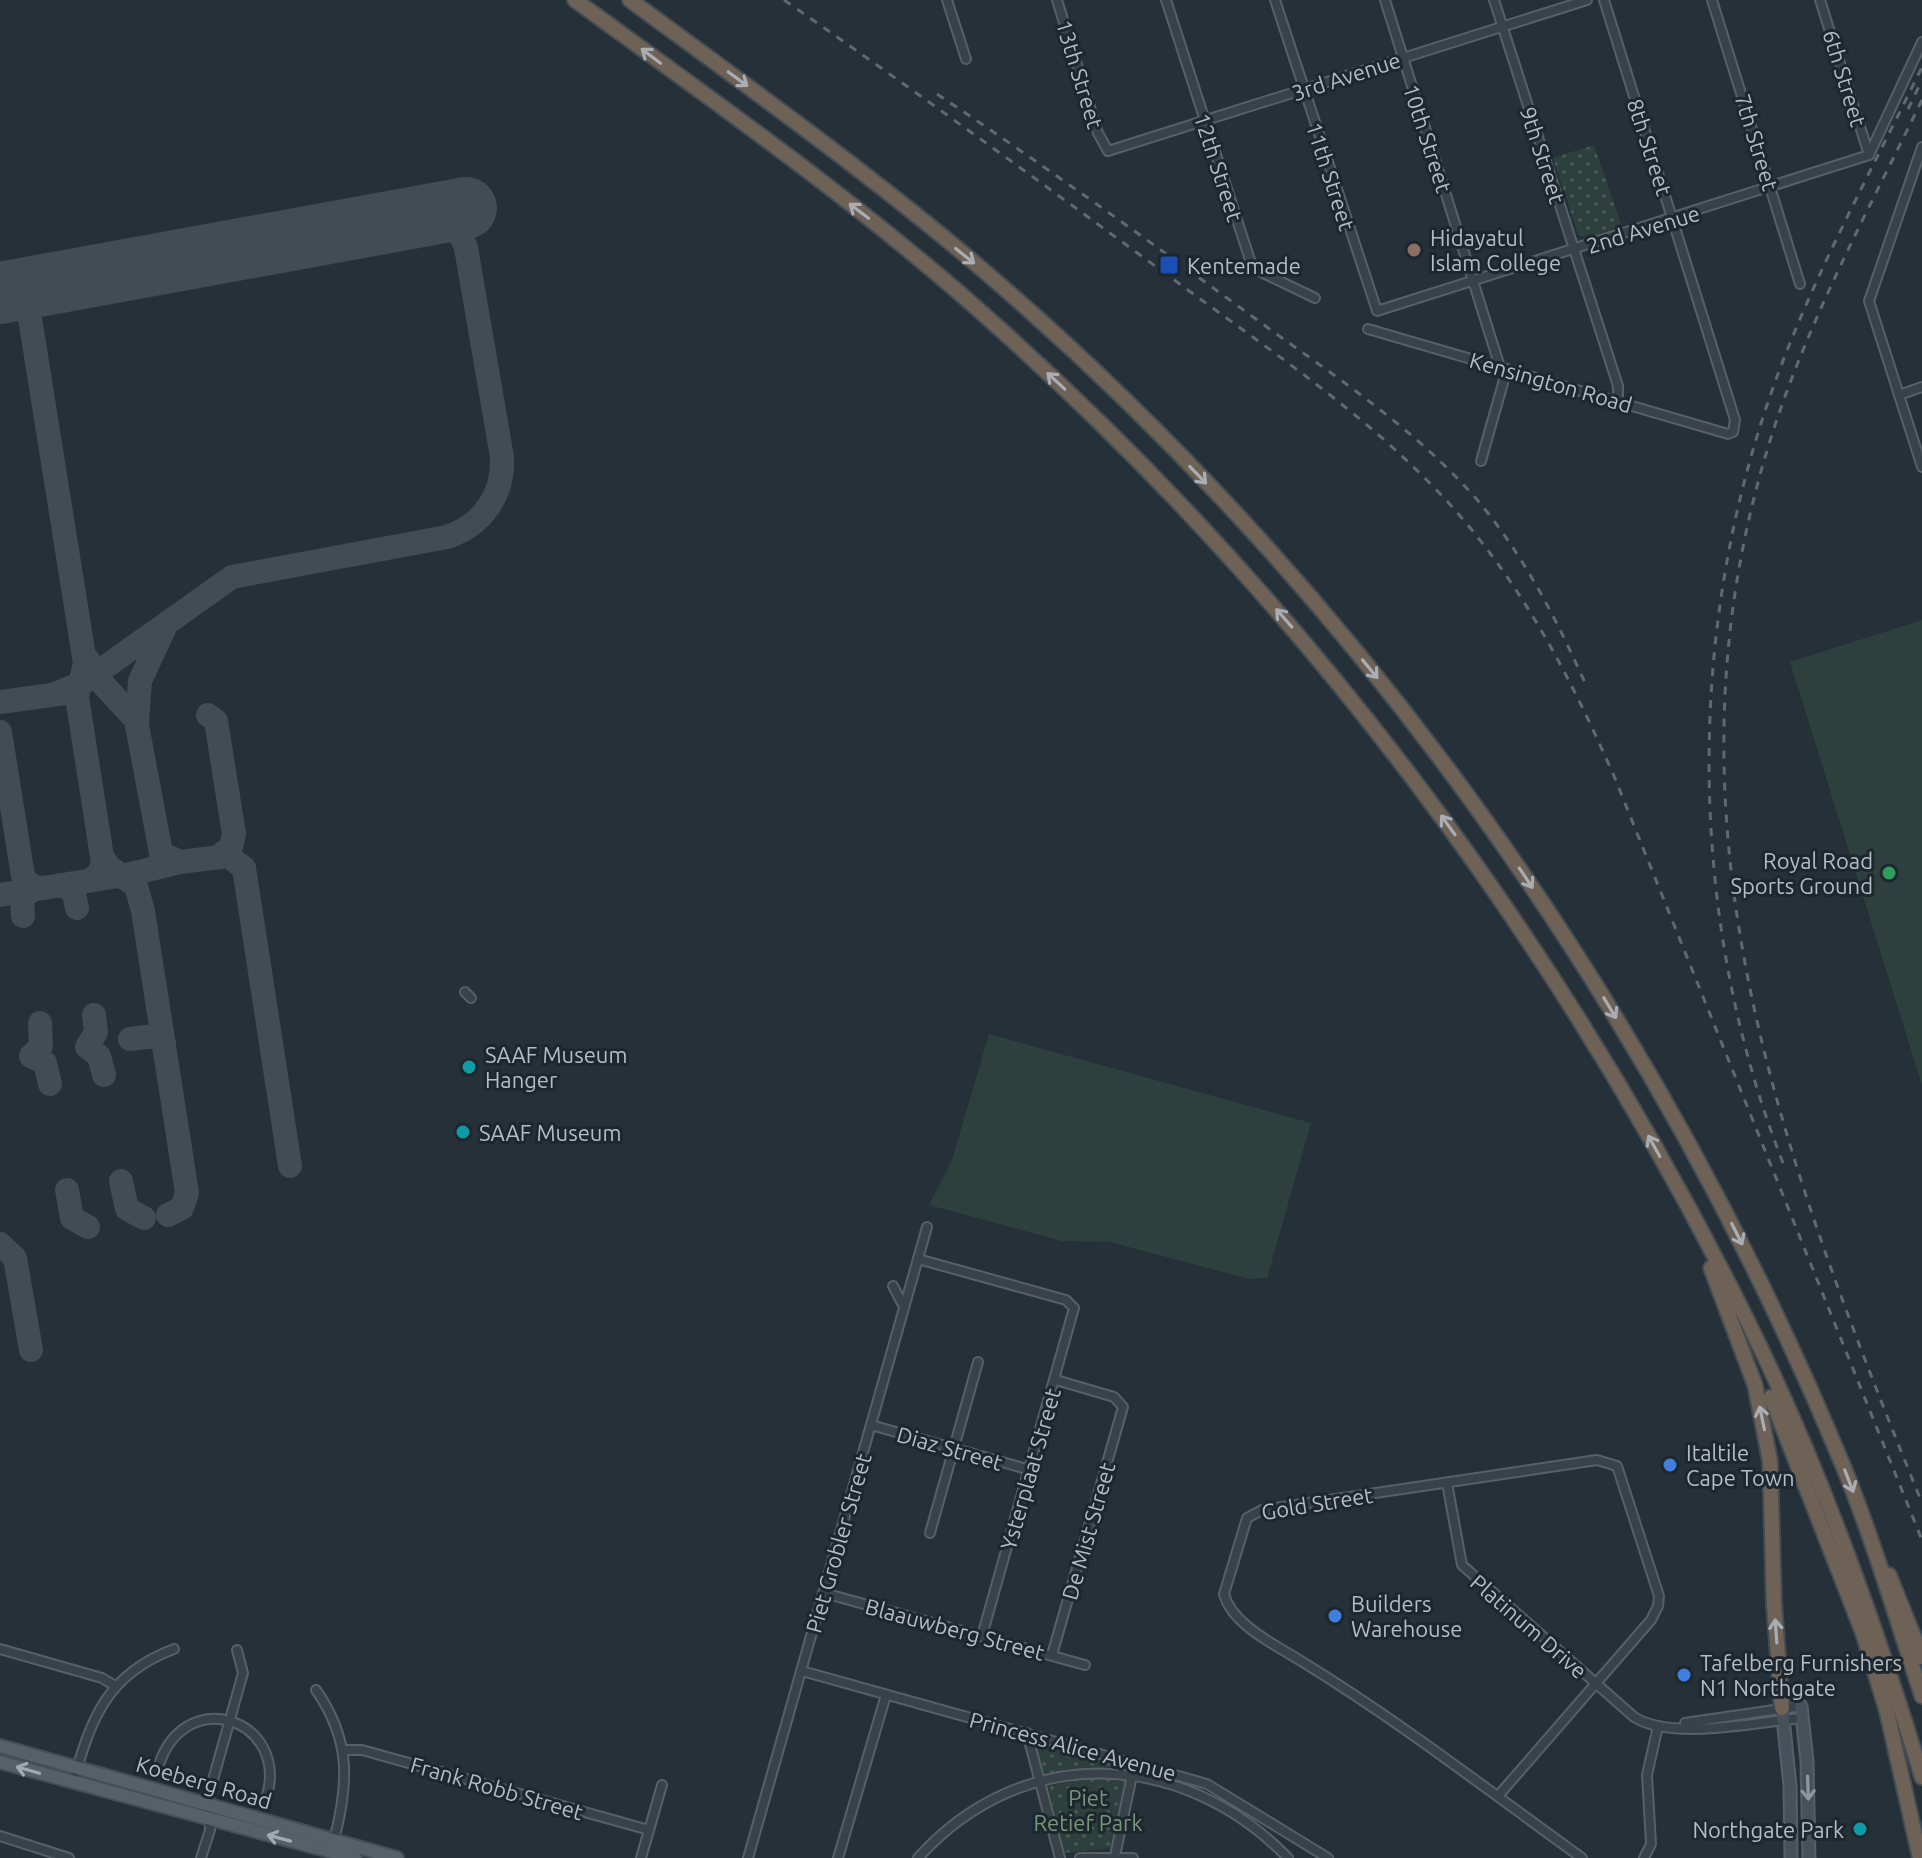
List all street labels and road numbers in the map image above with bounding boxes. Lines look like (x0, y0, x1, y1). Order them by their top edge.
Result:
street label: 13th Street (1052, 17, 1108, 132)
street label: 6th Street (1818, 26, 1872, 130)
street label: 3rd Avenue (1289, 47, 1403, 105)
street label: 10th Street (1399, 81, 1457, 196)
street label: 7th Street (1730, 90, 1784, 194)
street label: 8th Street (1623, 96, 1677, 199)
street label: 9th Street (1516, 104, 1570, 207)
street label: 12th Street (1190, 110, 1248, 225)
street label: 11th Street (1302, 119, 1360, 234)
street label: 2nd Avenue (1583, 200, 1703, 258)
street label: Kensington Road (1467, 347, 1635, 417)
street label: Ysterplaat Street (995, 1385, 1065, 1553)
street label: Diaz Street (894, 1421, 1006, 1475)
street label: Piet Grobler Street (800, 1450, 876, 1636)
street label: De Mist Street (1056, 1459, 1120, 1603)
street label: Gold Street (1259, 1482, 1375, 1524)
street label: Platinum Drive (1466, 1569, 1592, 1683)
street label: Blaauwberg Street (863, 1593, 1048, 1665)
street label: Princess Alice Avenue (967, 1706, 1179, 1786)
street label: Koeberg Road (133, 1751, 275, 1813)
street label: Frank Robb Street (408, 1751, 586, 1825)

